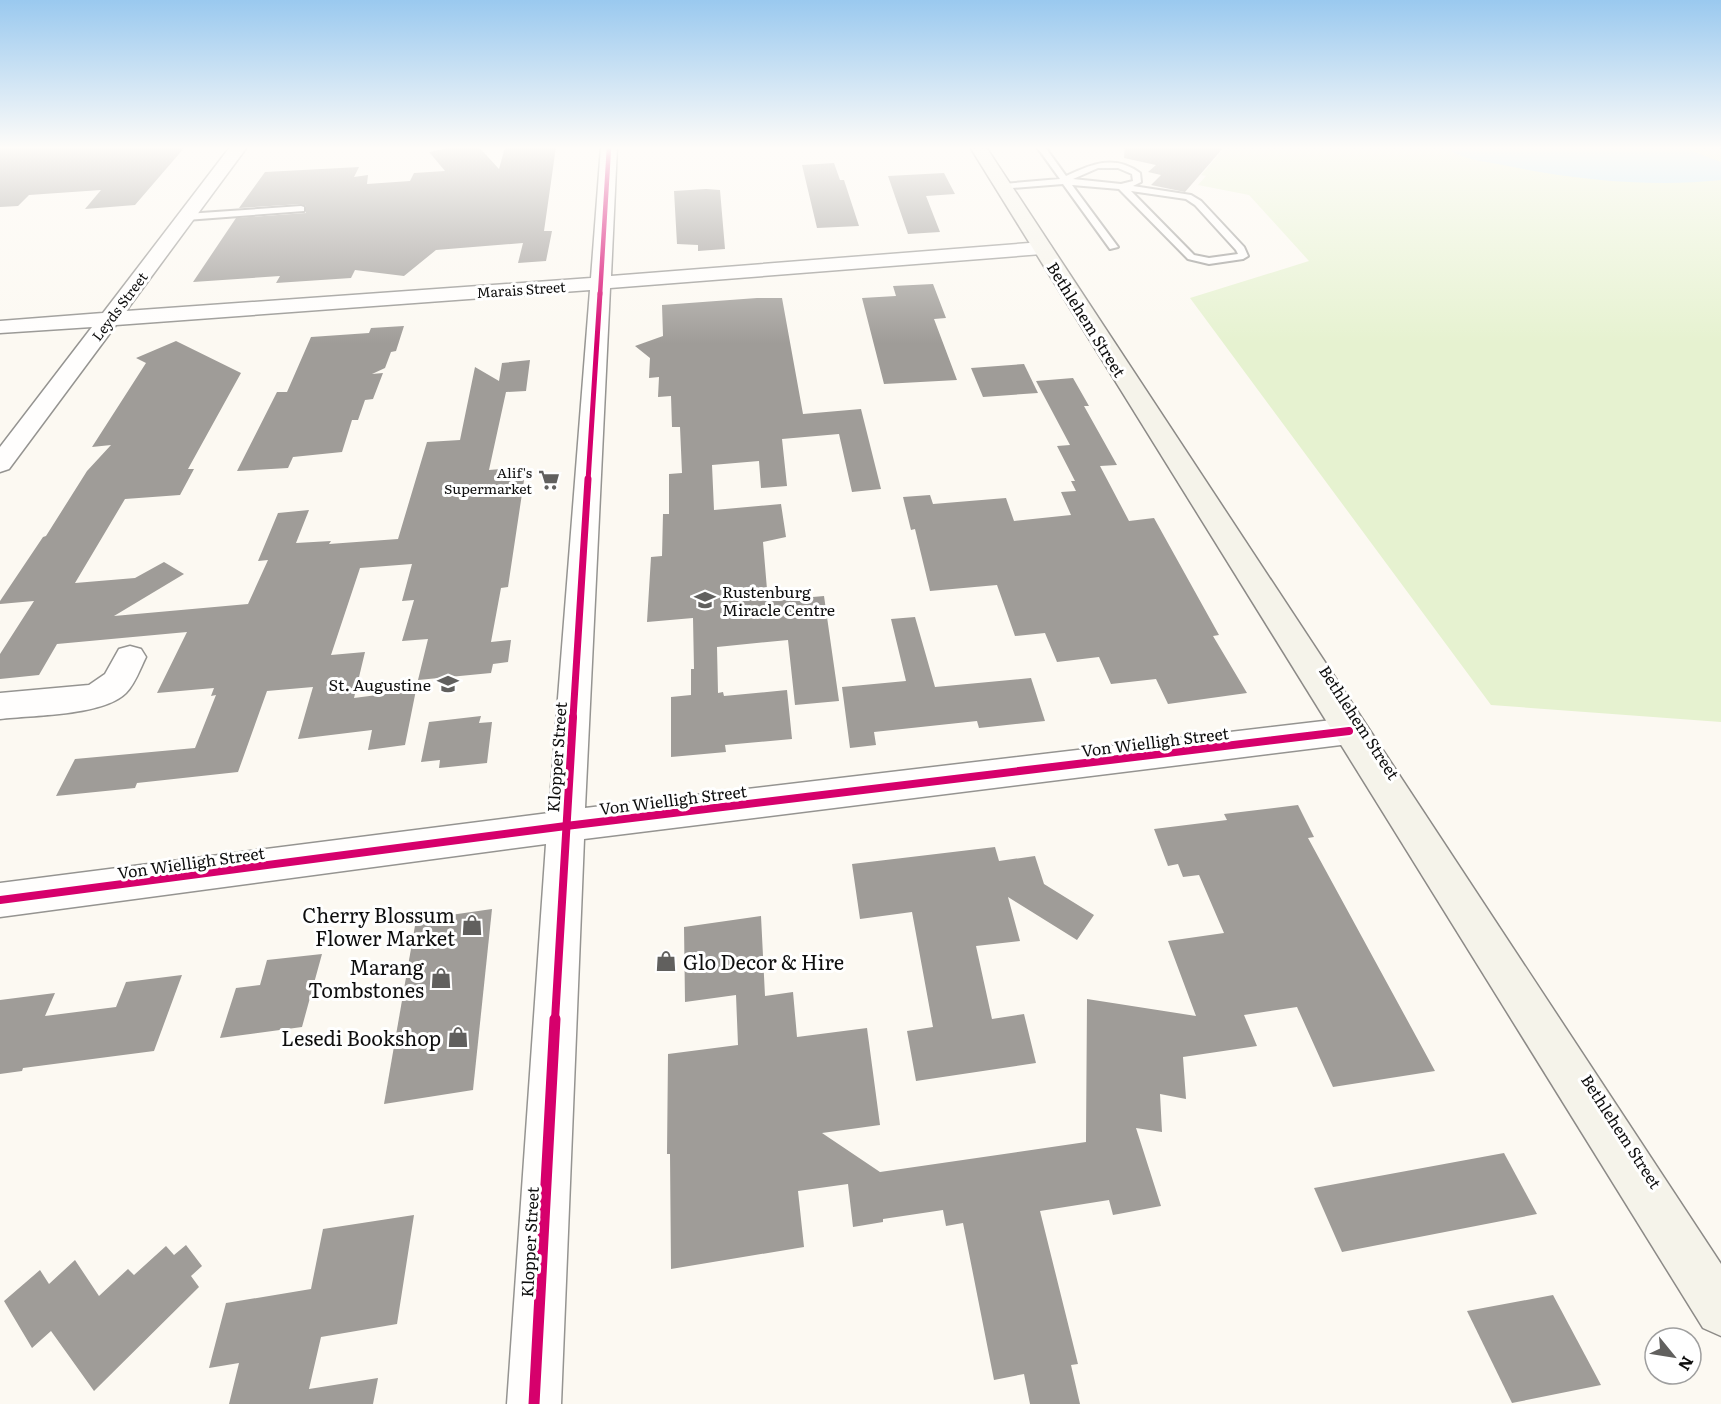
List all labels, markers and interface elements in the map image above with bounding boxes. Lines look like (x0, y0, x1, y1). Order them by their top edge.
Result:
street label: Bethlehem Street (1042, 257, 1132, 382)
street label: Leyds Street (86, 267, 152, 345)
street label: Marais Street (476, 276, 567, 302)
place label: Alif's Supermarket (444, 462, 532, 498)
supermarket icon: Alif's Supermarket (537, 468, 561, 492)
place label: Rustenburg Miracle Centre (722, 579, 835, 621)
school or university icon: Rustenburg Miracle Centre (693, 588, 717, 612)
street label: Bethlehem Street (1314, 660, 1406, 784)
place label: St. Augustine (329, 672, 431, 696)
school or university icon: St. Augustine (436, 672, 460, 696)
street label: Klopper Street (540, 700, 572, 813)
street label: Von Wielligh Street (1080, 720, 1231, 762)
street label: Von Wielligh Street (598, 778, 749, 820)
street label: Von Wielligh Street (116, 840, 267, 884)
place label: Cherry Blossum Flower Market (302, 899, 455, 952)
shop icon: Cherry Blossum Flower Market (460, 913, 484, 937)
place label: Glo Decor & Hire (683, 946, 844, 976)
shop icon: Glo Decor & Hire (654, 949, 678, 973)
place label: Marang Tombstones (308, 951, 425, 1004)
shop icon: Marang Tombstones (429, 966, 453, 990)
place label: Lesedi Bookshop (281, 1022, 441, 1052)
shop icon: Lesedi Bookshop (446, 1025, 470, 1049)
street label: Bethlehem Street (1576, 1069, 1668, 1193)
street label: Klopper Street (514, 1186, 544, 1298)
north arrow (1643, 1326, 1703, 1386)
text: N (1673, 1352, 1701, 1376)

